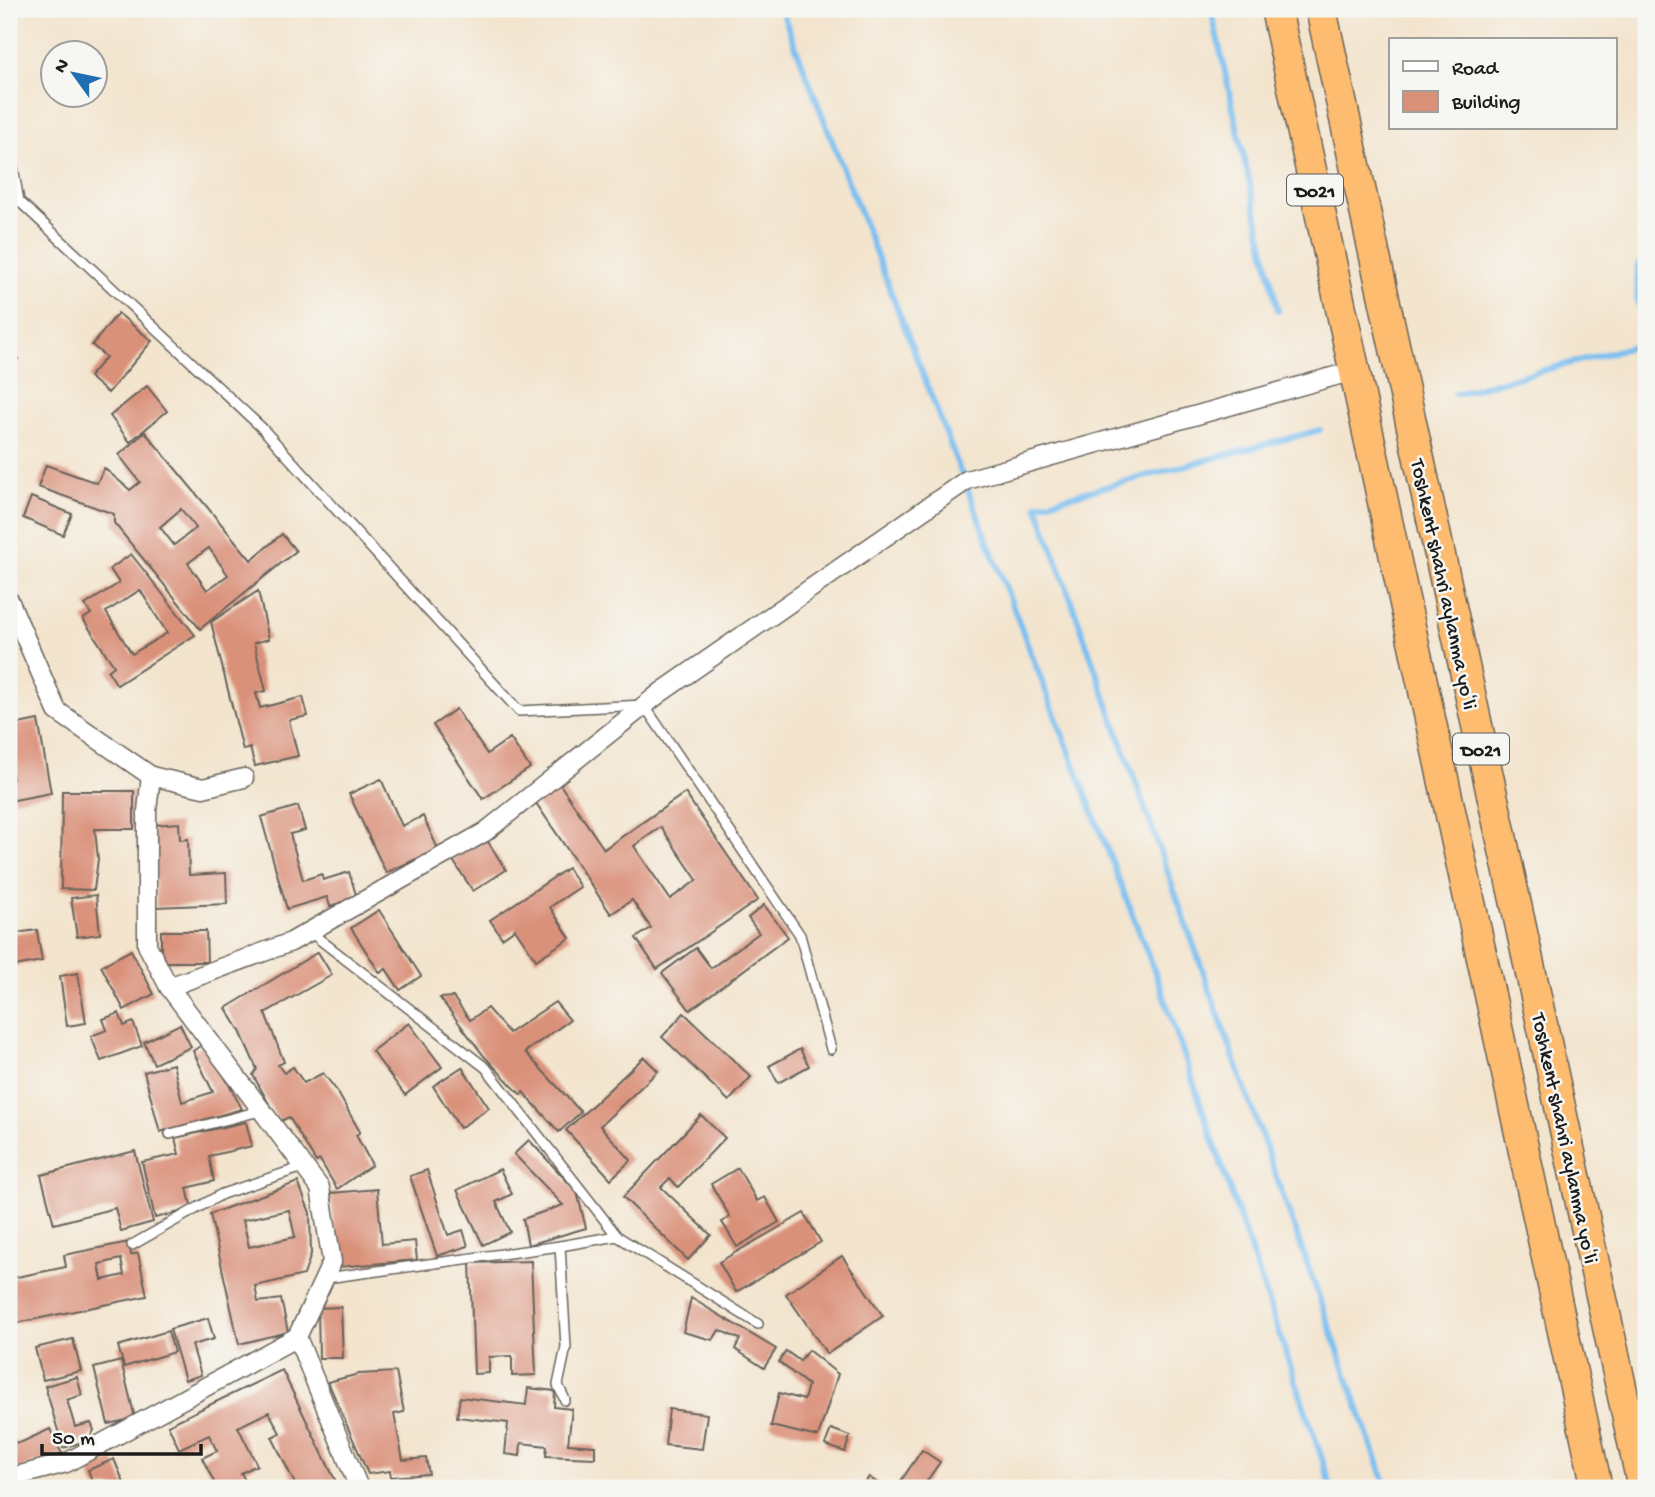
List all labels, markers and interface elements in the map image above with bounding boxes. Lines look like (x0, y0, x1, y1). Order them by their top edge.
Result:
north arrow (38, 38, 108, 108)
legend (1389, 38, 1616, 130)
text: N (50, 55, 76, 78)
text: Road (1452, 58, 1500, 83)
text: Building (1451, 92, 1521, 117)
road number: D021 (1287, 174, 1343, 206)
street label: Toshkent shahri aylanma yoʻli (1403, 456, 1480, 712)
road number: D021 (1453, 734, 1509, 764)
street label: Toshkent shahri aylanma yoʻli (1524, 1010, 1601, 1266)
scale bar (42, 1413, 201, 1457)
text: 50 m (52, 1428, 95, 1453)

